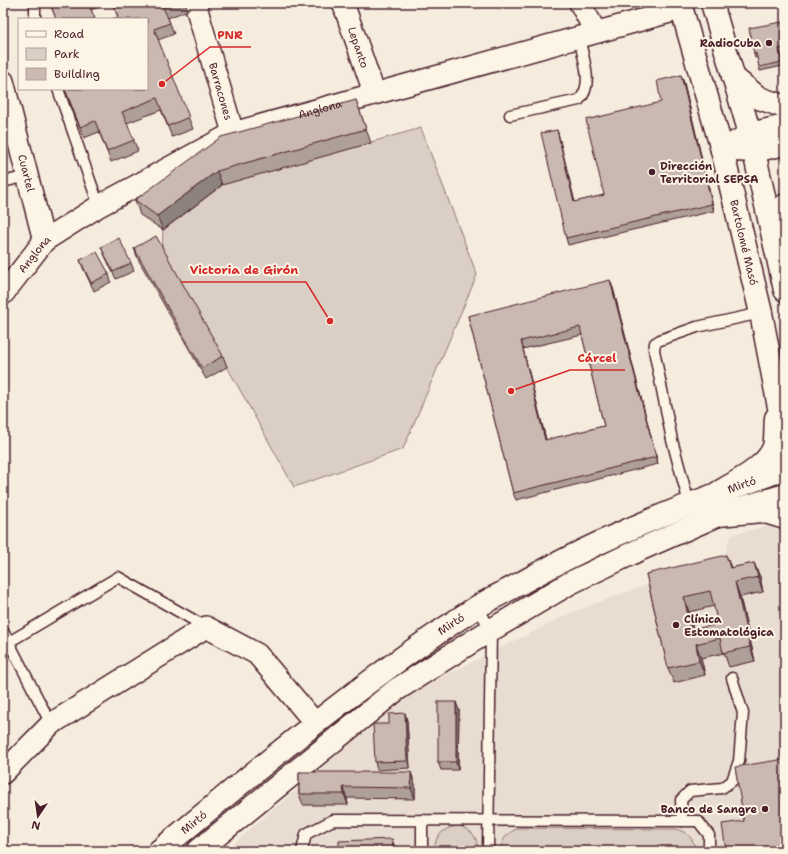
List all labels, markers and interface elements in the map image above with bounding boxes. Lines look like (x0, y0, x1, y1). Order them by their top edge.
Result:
legend (18, 18, 148, 90)
callout: PNR (210, 23, 251, 47)
street label: Lepanto (344, 25, 372, 71)
text: Road (54, 26, 85, 42)
text: PNR (217, 27, 243, 43)
place label: RadioCuba (700, 36, 761, 51)
marker: RadioCuba (764, 38, 774, 48)
text: Park (54, 46, 80, 62)
street label: Barracones (205, 61, 236, 122)
text: Building (54, 66, 100, 82)
street label: Anglona (297, 96, 344, 123)
street label: Cuartel (14, 153, 38, 194)
place label: Dirección Territorial SEPSA (660, 159, 759, 187)
marker: Dirección Territorial SEPSA (647, 167, 657, 177)
street label: Bartolomé Masó (726, 198, 761, 287)
street label: Anglona (15, 232, 54, 276)
callout: Victoria de Girón (181, 258, 306, 282)
text: Victoria de Girón (190, 262, 298, 278)
callout: Cárcel (570, 346, 625, 370)
text: Cárcel (578, 350, 616, 366)
street label: Mirtó (725, 473, 758, 497)
street label: Mirtó (435, 610, 468, 639)
place label: Clínica Estomatológica (684, 612, 774, 640)
marker: Clínica Estomatológica (671, 620, 681, 630)
north arrow (18, 796, 58, 836)
place label: Banco de Sangre (661, 802, 757, 817)
marker: Banco de Sangre (760, 804, 770, 814)
street label: Mirtó (178, 807, 210, 838)
text: N (30, 817, 42, 834)

